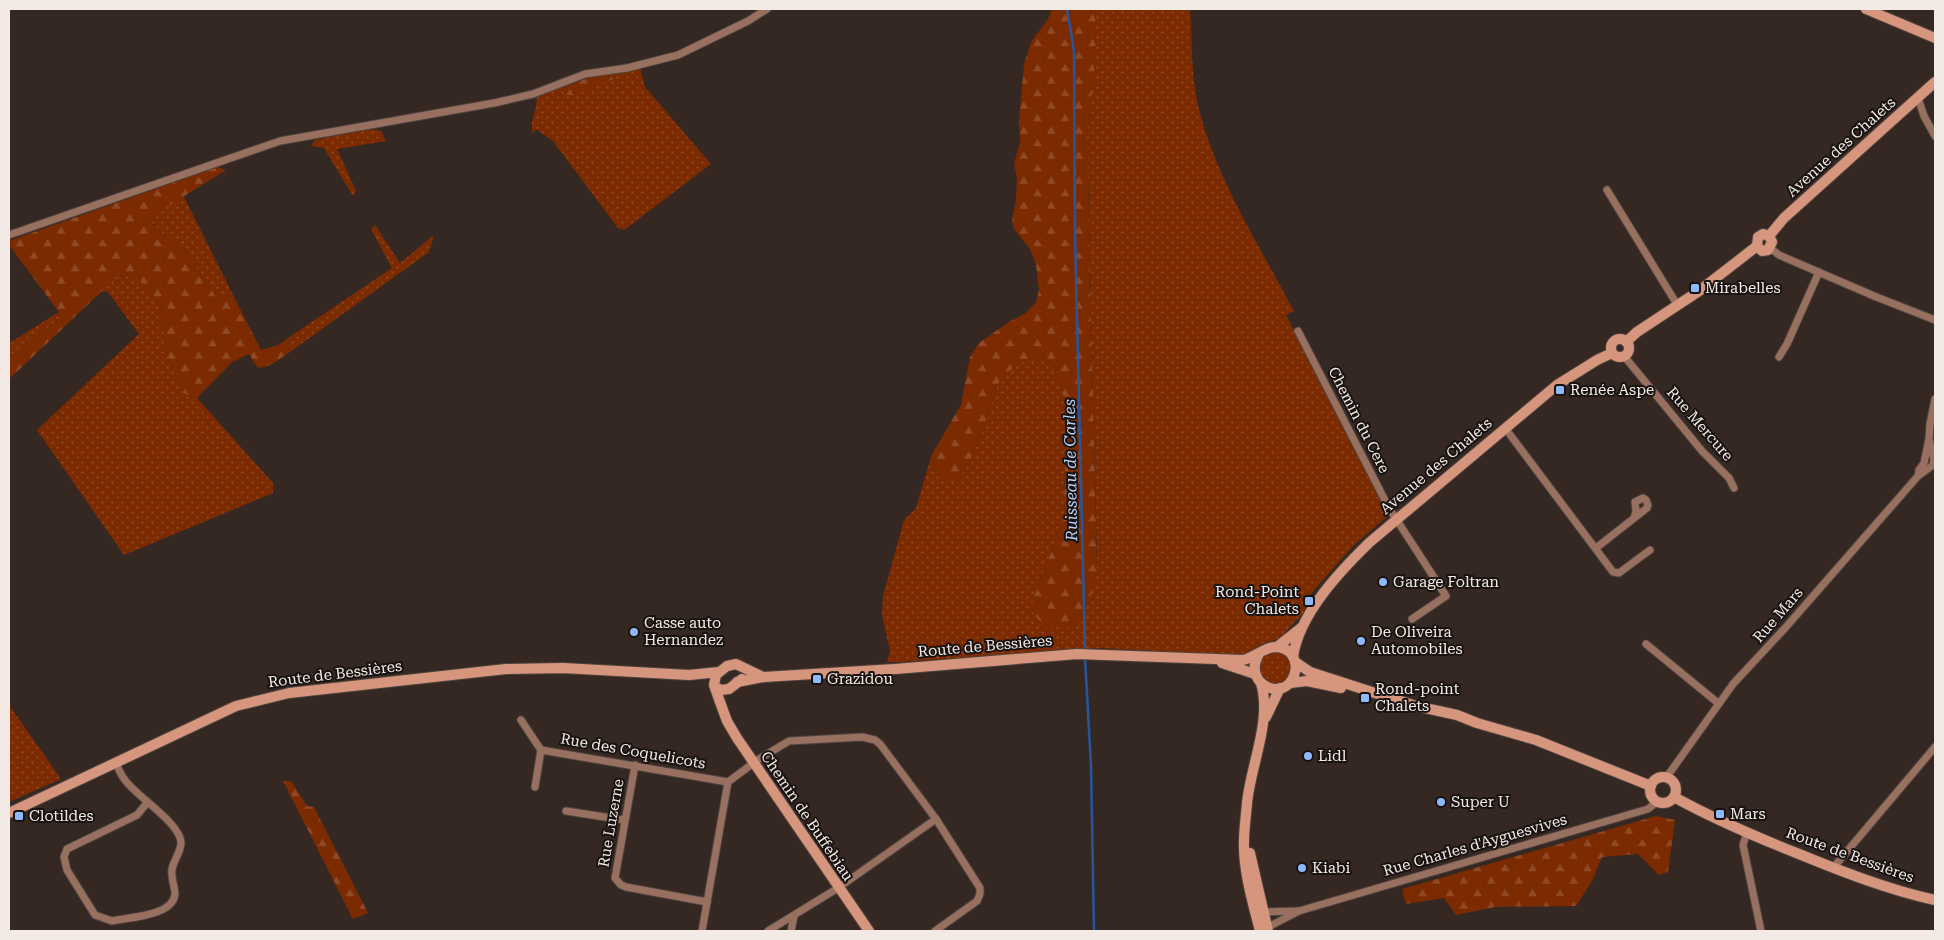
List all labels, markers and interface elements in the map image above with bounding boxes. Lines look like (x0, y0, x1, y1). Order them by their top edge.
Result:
street label: Avenue des Chalets (1783, 93, 1899, 201)
place label: Mirabelles (1705, 279, 1781, 297)
marker: Mirabelles (1689, 282, 1701, 294)
street label: Chemin du Cere (1324, 364, 1394, 476)
place label: Renée Aspe (1570, 381, 1654, 399)
street label: Rue Mercure (1663, 383, 1737, 465)
marker: Renée Aspe (1554, 384, 1566, 396)
water label: Ruisseau de Carles (1060, 399, 1081, 542)
street label: Avenue des Chalets (1376, 414, 1496, 518)
place label: Garage Foltran (1393, 573, 1499, 591)
marker: Garage Foltran (1377, 576, 1389, 588)
place label: Rond-Point Chalets (1215, 583, 1299, 618)
street label: Rue Mars (1749, 584, 1807, 646)
marker: Rond-Point Chalets (1303, 595, 1315, 607)
place label: Casse auto Hernandez (644, 614, 723, 649)
place label: De Oliveira Automobiles (1371, 623, 1463, 658)
marker: Casse auto Hernandez (628, 626, 640, 638)
street label: Route de Bessières (917, 631, 1053, 661)
marker: De Oliveira Automobiles (1355, 635, 1367, 647)
street label: Route de Bessières (267, 657, 403, 691)
place label: Grazidou (827, 670, 894, 688)
marker: Grazidou (811, 673, 823, 685)
place label: Rond-point Chalets (1375, 680, 1460, 715)
marker: Rond-point Chalets (1359, 692, 1371, 704)
street label: Rue des Coquelicots (559, 729, 707, 773)
place label: Lidl (1318, 747, 1347, 765)
street label: Chemin de Buffebiau (757, 748, 857, 885)
marker: Lidl (1302, 750, 1314, 762)
street label: Rue Luzerne (594, 777, 628, 869)
place label: Super U (1451, 793, 1510, 811)
marker: Super U (1435, 796, 1447, 808)
place label: Mars (1730, 805, 1766, 823)
place label: Clotildes (29, 807, 94, 825)
marker: Mars (1714, 808, 1726, 820)
marker: Clotildes (13, 810, 25, 822)
street label: Rue Charles d'Ayguesvives (1381, 810, 1569, 880)
street label: Route de Bessières (1784, 823, 1916, 887)
place label: Kiabi (1312, 859, 1351, 877)
marker: Kiabi (1296, 862, 1308, 874)

